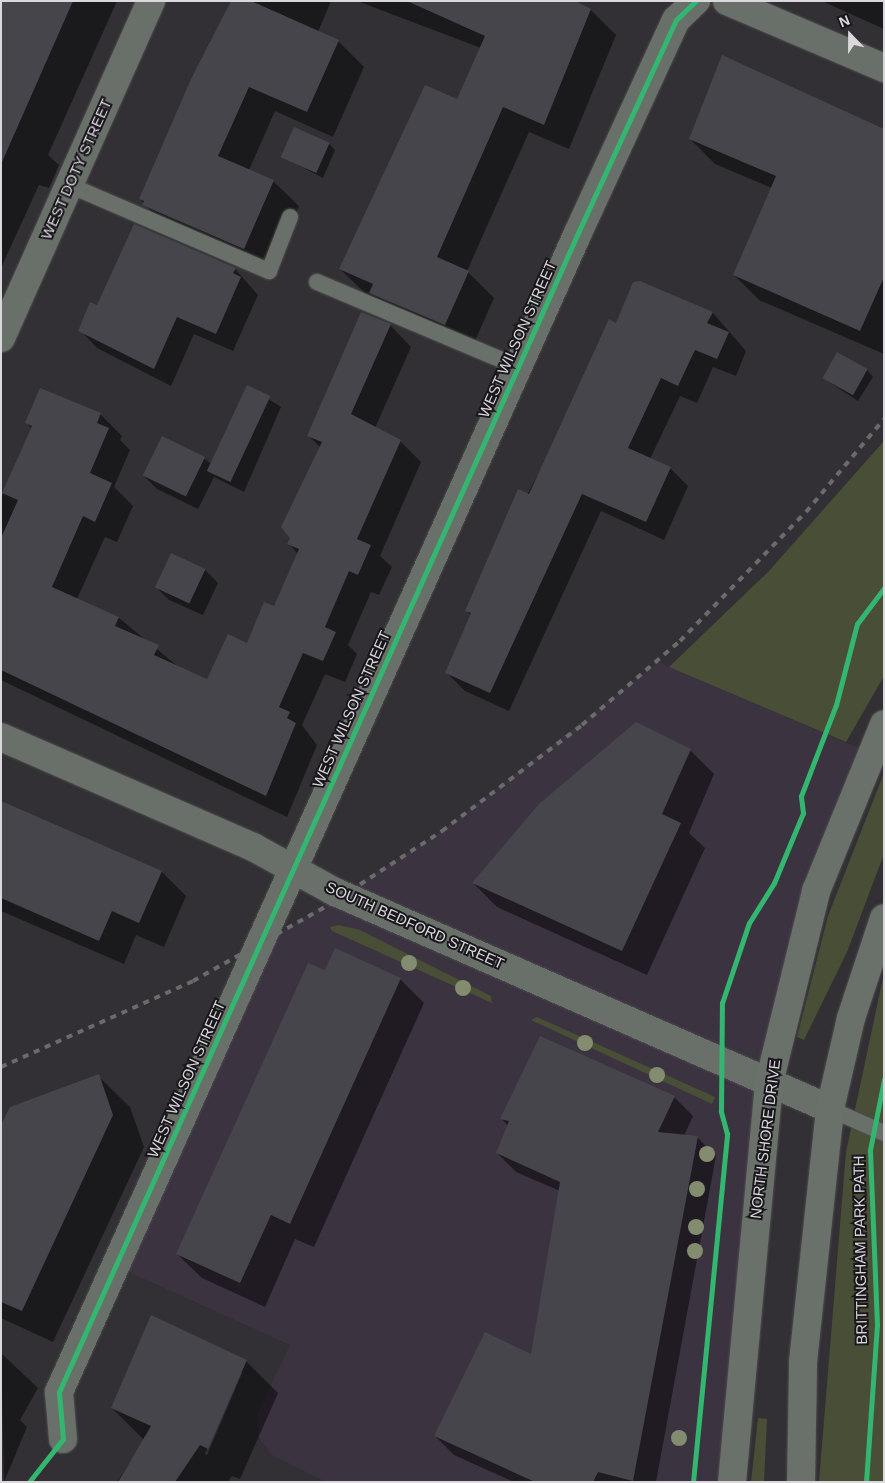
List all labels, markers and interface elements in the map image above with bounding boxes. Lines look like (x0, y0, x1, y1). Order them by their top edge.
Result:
north arrow (825, 10, 875, 60)
text: N (837, 12, 852, 30)
street label: WEST DOTY STREET (37, 96, 115, 242)
street label: WEST WILSON STREET (474, 258, 560, 420)
street label: WEST WILSON STREET (308, 628, 394, 790)
street label: SOUTH BEDFORD STREET (323, 877, 507, 973)
street label: WEST WILSON STREET (143, 998, 229, 1160)
street label: NORTH SHORE DRIVE (746, 1058, 784, 1220)
street label: BRITTINGHAM PARK PATH (849, 1155, 871, 1345)

